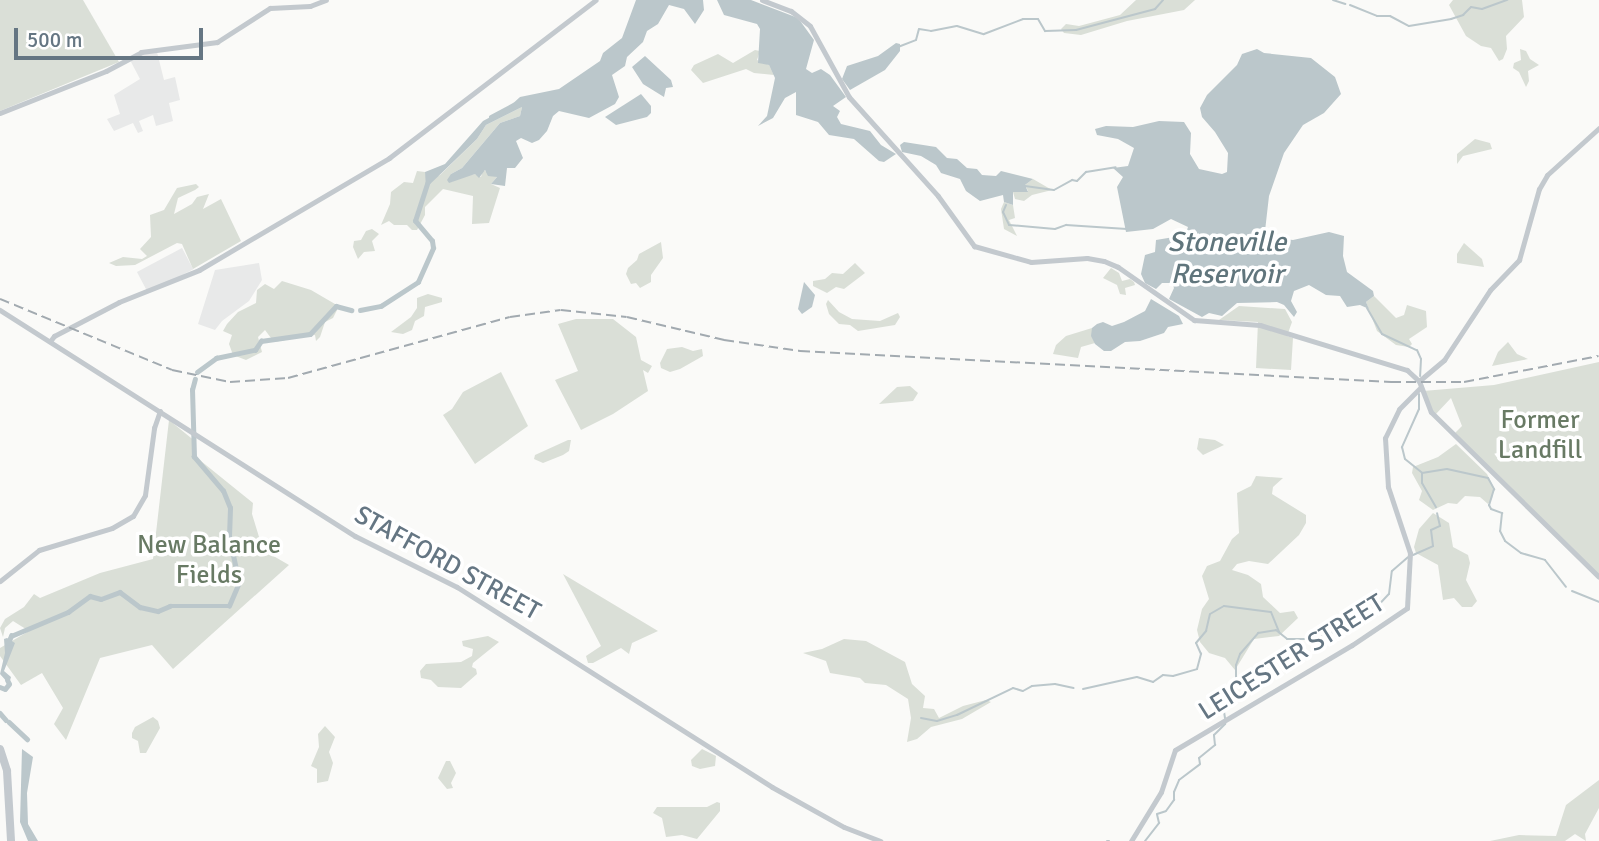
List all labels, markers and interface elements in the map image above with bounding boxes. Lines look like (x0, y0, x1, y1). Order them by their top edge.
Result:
scale bar (18, 14, 206, 58)
text: 500 m (27, 27, 82, 53)
water label: Stoneville Reservoir (1168, 225, 1286, 291)
park label: Former Landfill (1498, 405, 1582, 466)
street label: STAFFORD STREET (349, 500, 545, 628)
park label: New Balance Fields (137, 530, 281, 592)
street label: LEICESTER STREET (1193, 588, 1391, 728)

